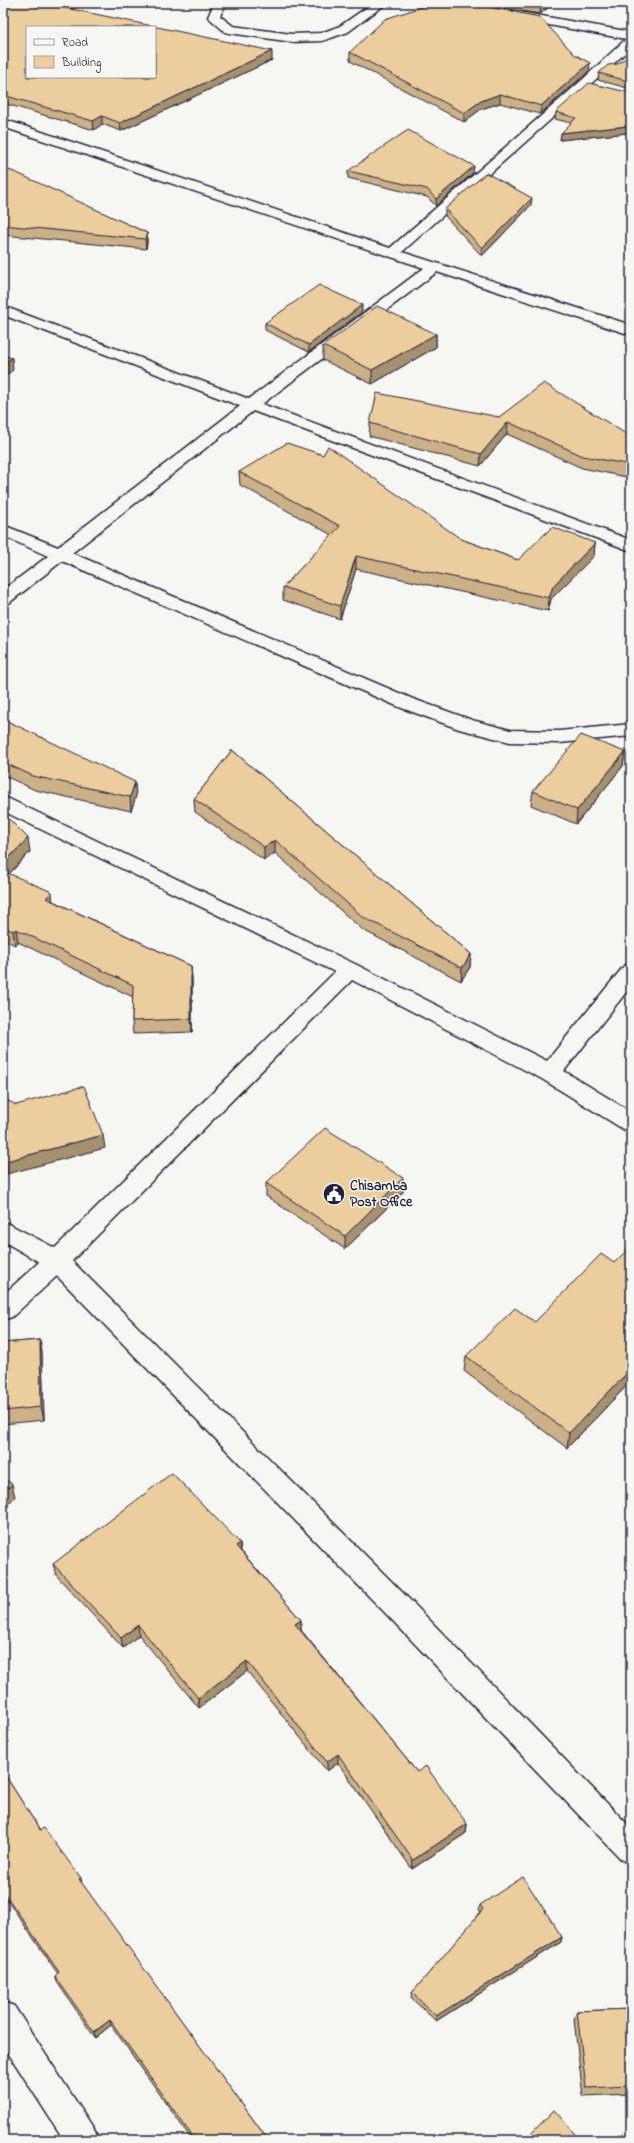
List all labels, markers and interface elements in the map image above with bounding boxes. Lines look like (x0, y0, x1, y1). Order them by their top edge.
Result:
legend (26, 26, 156, 78)
text: Road (62, 34, 88, 52)
text: Building (61, 54, 101, 73)
place label: Chisamba Post Office (350, 1176, 413, 1213)
public building icon: Chisamba Post Office (321, 1181, 347, 1207)

